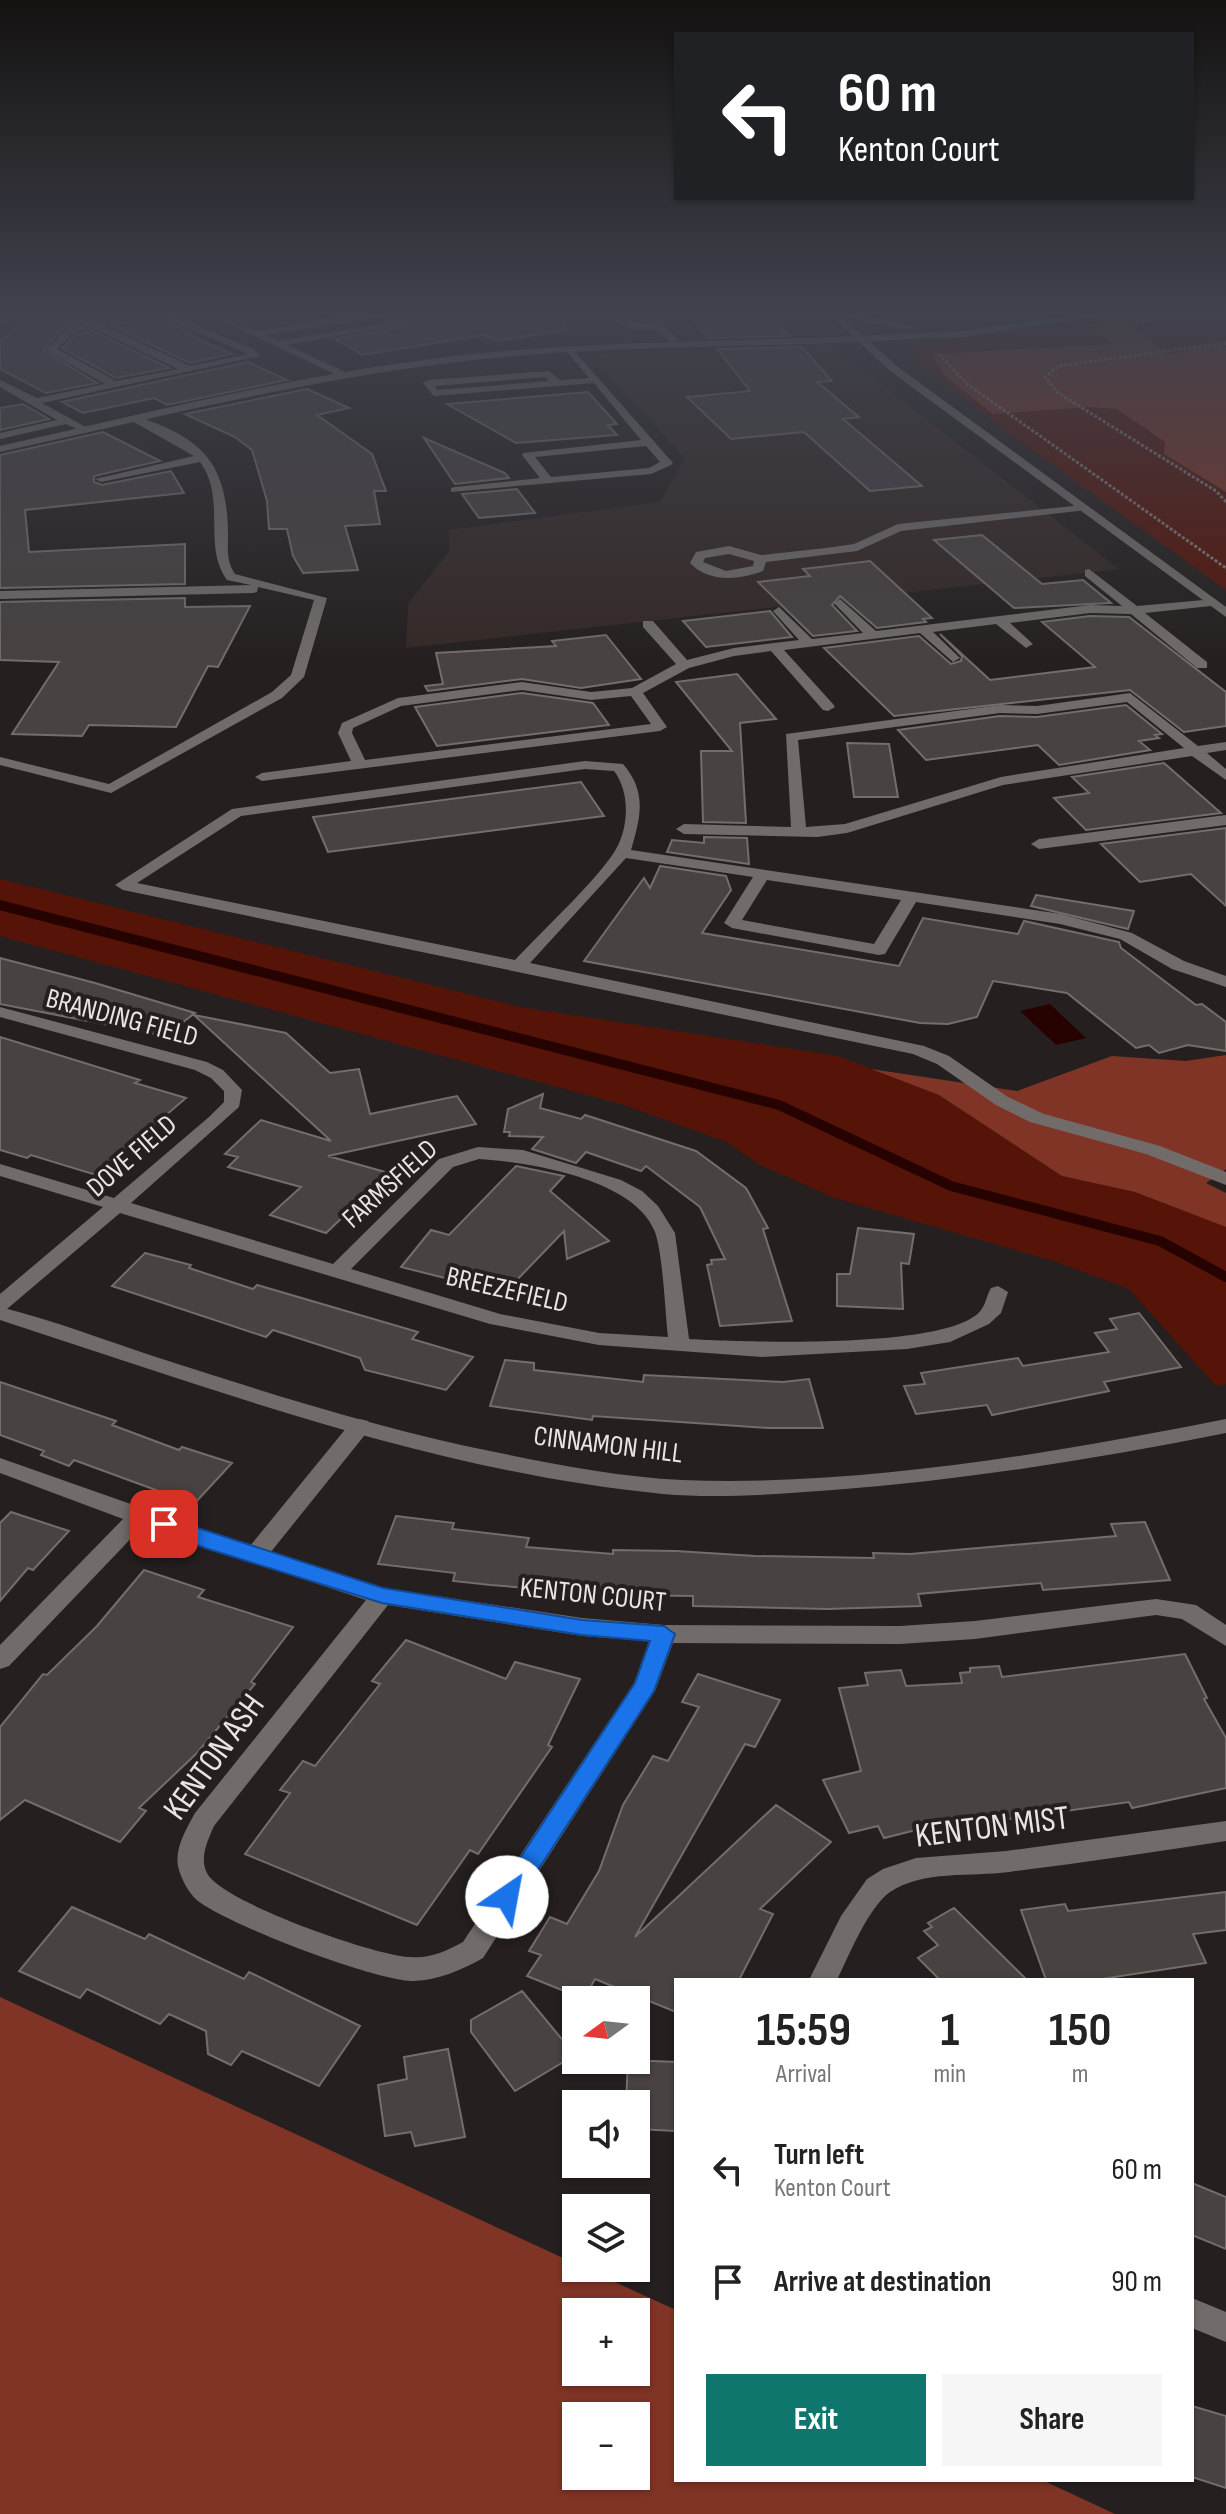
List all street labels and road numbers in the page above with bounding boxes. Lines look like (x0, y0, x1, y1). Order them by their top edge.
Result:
street label: BRANDING FIELD (42, 982, 202, 1054)
street label: DOVE FIELD (80, 1108, 184, 1204)
street label: FARMSFIELD (336, 1133, 444, 1235)
street label: BREEZEFIELD (443, 1260, 571, 1320)
street label: CINNAMON HILL (532, 1420, 684, 1470)
street label: KENTON COURT (518, 1571, 668, 1619)
street label: KENTON ASH (155, 1686, 273, 1828)
street label: KENTON MIST (913, 1797, 1071, 1857)

